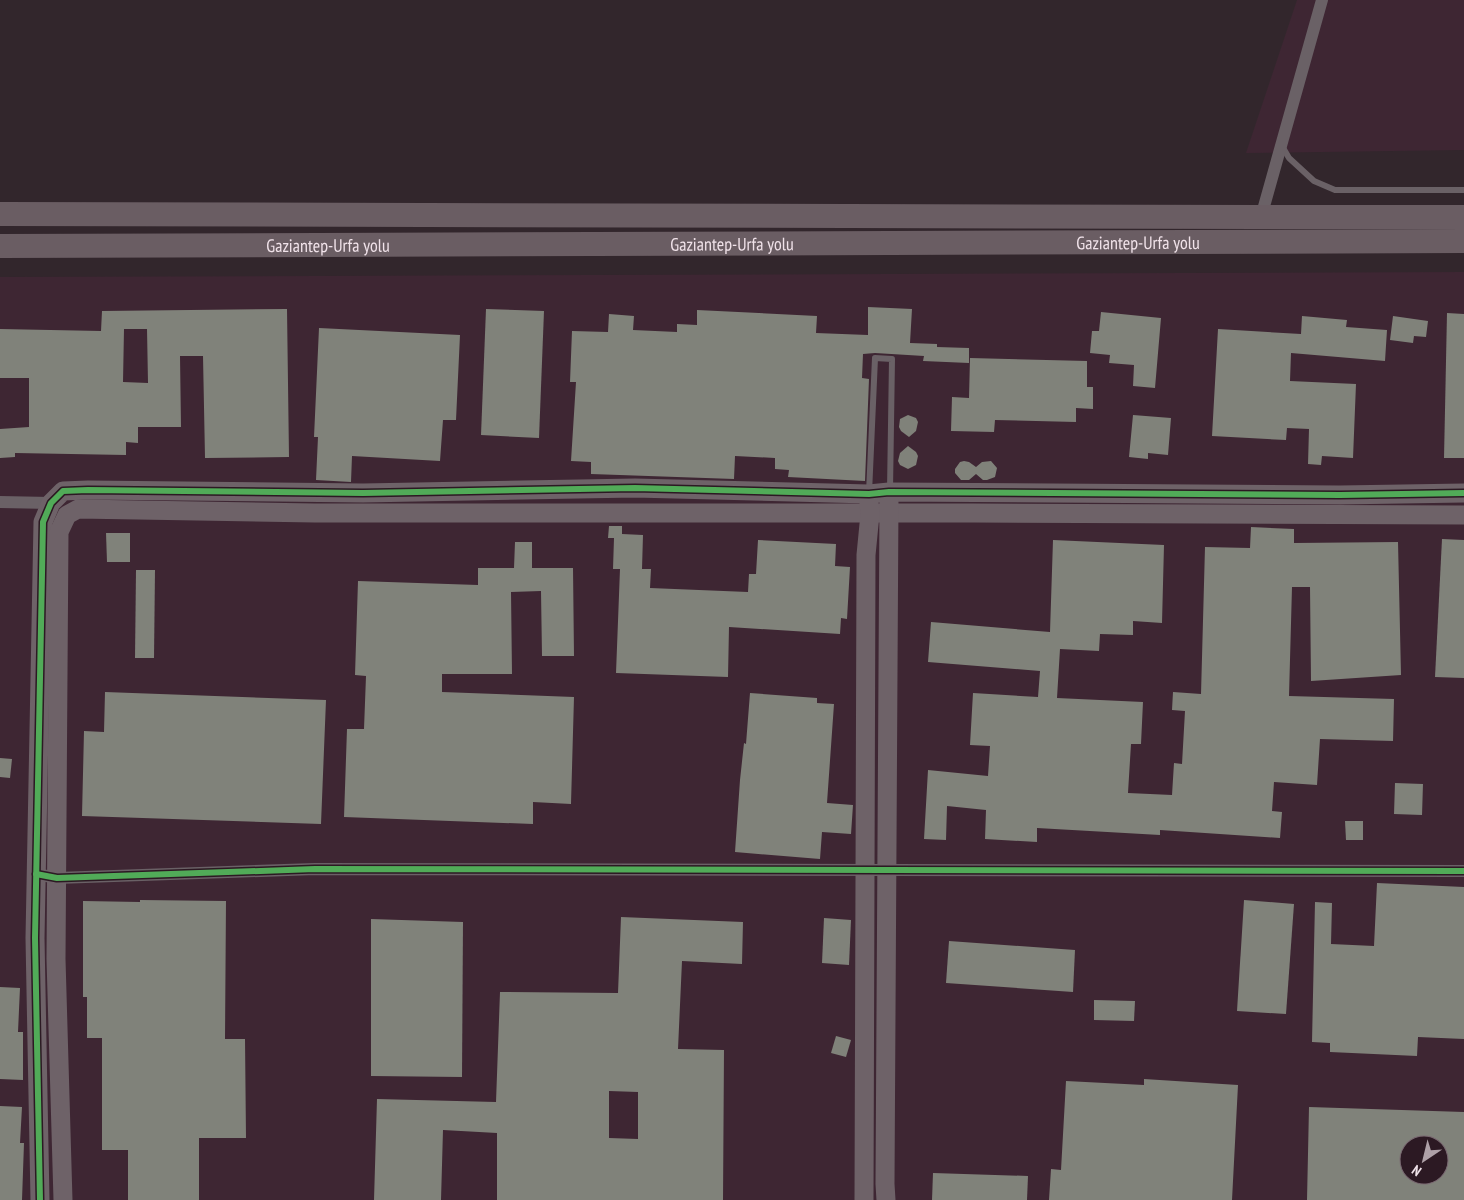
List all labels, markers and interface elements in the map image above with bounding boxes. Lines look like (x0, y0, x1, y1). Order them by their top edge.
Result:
street label: Gaziantep-Urfa yolu (1076, 230, 1200, 254)
street label: Gaziantep-Urfa yolu (670, 232, 794, 255)
street label: Gaziantep-Urfa yolu (266, 233, 390, 257)
north arrow (1399, 1135, 1449, 1185)
text: N (1408, 1161, 1425, 1180)

